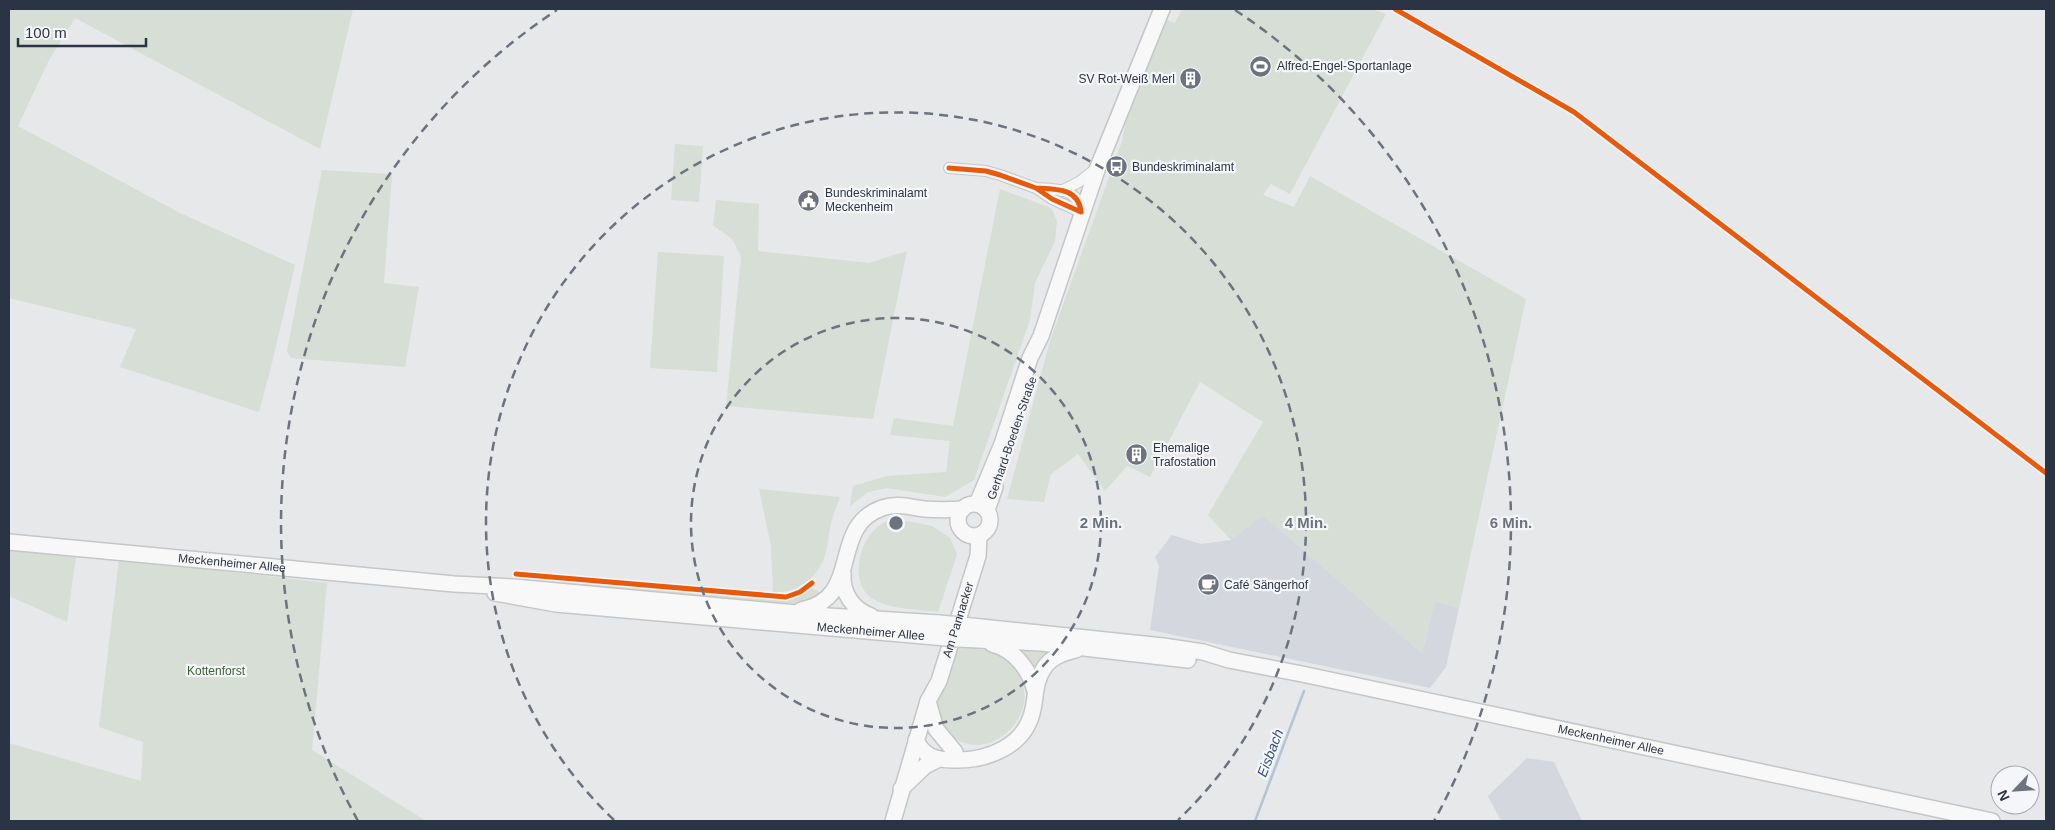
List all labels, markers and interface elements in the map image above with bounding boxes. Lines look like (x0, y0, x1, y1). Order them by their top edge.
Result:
scale bar (18, 15, 145, 47)
text: 100 m (25, 24, 67, 41)
sports icon: Alfred-Engel-Sportanlage (1249, 54, 1273, 78)
place label: Alfred-Engel-Sportanlage (1277, 59, 1412, 73)
building icon: SV Rot-Weiß Merl (1179, 67, 1203, 91)
place label: SV Rot-Weiß Merl (1079, 72, 1175, 86)
bus stop icon: Bundeskriminalamt (1104, 155, 1128, 179)
place label: Bundeskriminalamt (1132, 160, 1235, 174)
place label: Bundeskriminalamt Meckenheim (825, 186, 928, 214)
public building icon: Bundeskriminalamt Meckenheim (797, 188, 821, 212)
street label: Gerhard-Boeden-Straße (984, 374, 1040, 501)
place label: Ehemalige Trafostation (1153, 441, 1216, 469)
building icon: Ehemalige Trafostation (1125, 443, 1149, 467)
centre of rings (887, 514, 905, 532)
text: 2 Min. (1080, 514, 1122, 531)
text: 4 Min. (1285, 514, 1327, 531)
text: 6 Min. (1490, 514, 1532, 531)
street label: Meckenheimer Allee (177, 551, 287, 575)
cafe icon: Café Sängerhof (1196, 573, 1220, 597)
place label: Café Sängerhof (1224, 578, 1309, 592)
street label: Am Pannacker (940, 580, 977, 659)
street label: Meckenheimer Allee (816, 620, 926, 643)
park label: Kottenforst (187, 664, 246, 678)
street label: Meckenheimer Allee (1557, 722, 1666, 758)
water label: Eisbach (1254, 727, 1286, 779)
north arrow (1990, 765, 2040, 815)
text: N (1994, 788, 2013, 803)

